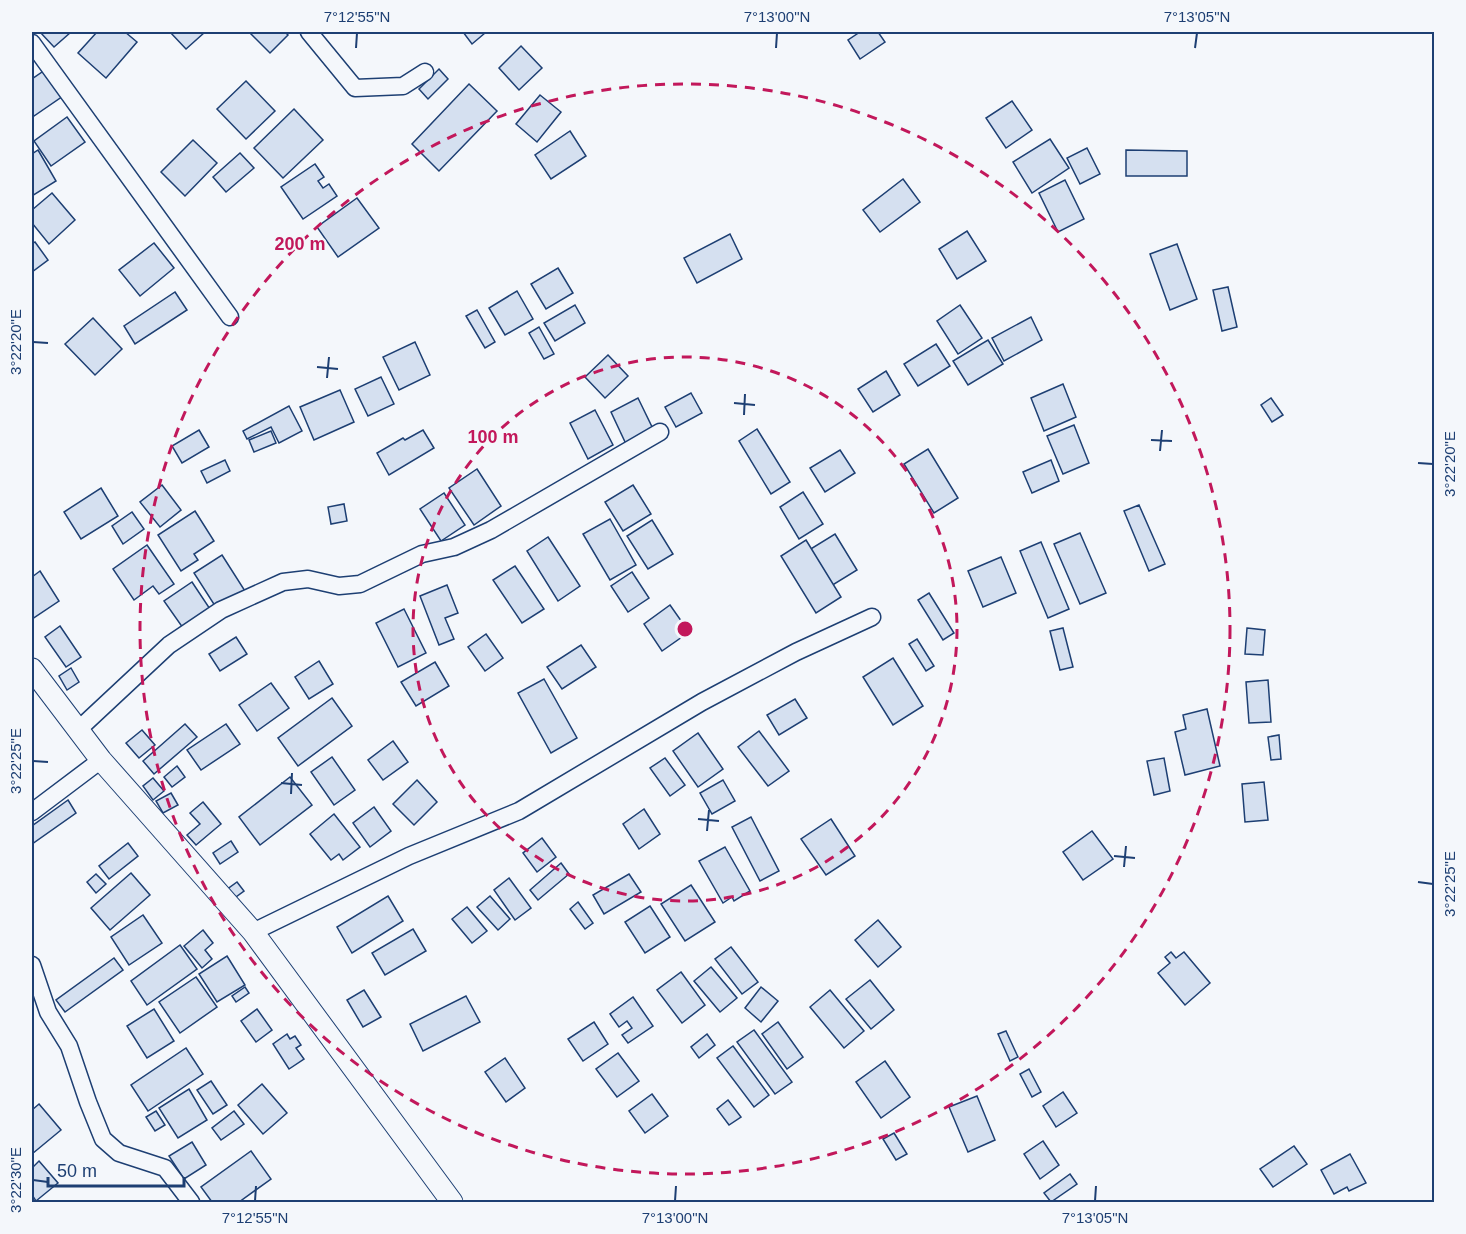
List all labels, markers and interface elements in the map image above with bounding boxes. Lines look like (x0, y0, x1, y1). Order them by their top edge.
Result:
text: 7°12'55"N (324, 8, 390, 25)
text: 7°13'00"N (744, 8, 810, 25)
text: 7°13'05"N (1164, 8, 1230, 25)
text: 200 m (274, 234, 326, 254)
text: 3°22'20"E (7, 309, 24, 375)
text: 100 m (467, 427, 519, 447)
text: 3°22'20"E (1441, 431, 1458, 497)
centre of rings (675, 619, 695, 639)
text: 3°22'25"E (7, 728, 24, 794)
text: 3°22'25"E (1441, 851, 1458, 917)
text: 3°22'30"E (7, 1147, 24, 1213)
scale bar (48, 1150, 184, 1188)
text: 50 m (57, 1161, 97, 1181)
text: 7°12'55"N (222, 1209, 288, 1226)
text: 7°13'00"N (642, 1209, 708, 1226)
text: 7°13'05"N (1062, 1209, 1128, 1226)

